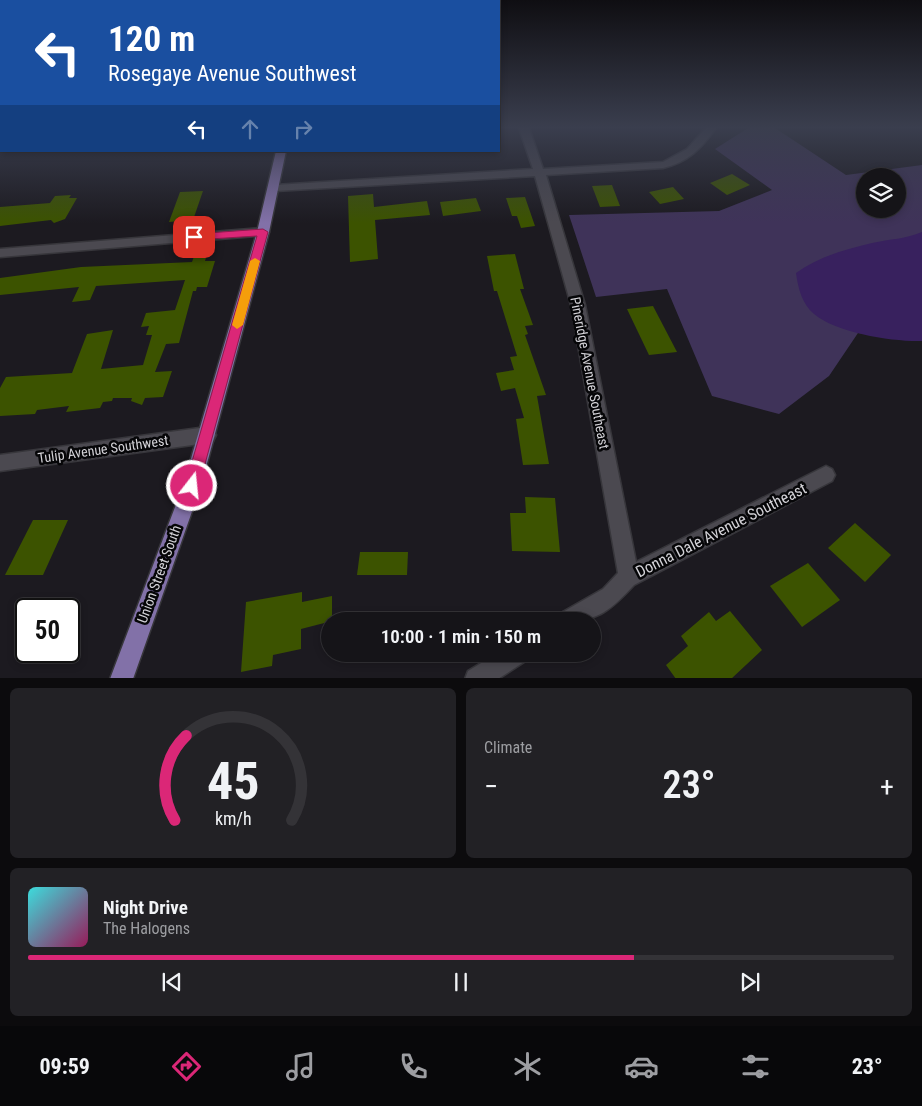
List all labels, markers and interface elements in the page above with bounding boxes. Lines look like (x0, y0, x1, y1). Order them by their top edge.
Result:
text: 120 m (108, 19, 195, 60)
icon: left (25, 20, 90, 85)
text: Rosegaye Avenue Southwest (108, 61, 356, 86)
icon: left (183, 115, 211, 143)
icon: ahead (236, 115, 264, 143)
icon: right (289, 115, 317, 143)
map controls (856, 168, 906, 218)
button: layers (856, 168, 906, 218)
pin (173, 216, 215, 258)
icon: arrive (180, 223, 208, 251)
street label: Pineridge Avenue Southeast (567, 296, 613, 450)
street label: Tulip Avenue Southwest (37, 432, 169, 466)
position arrow (165, 459, 217, 511)
street label: Donna Dale Avenue Southeast (632, 478, 810, 581)
street label: Union Street South (134, 523, 184, 625)
speed limit sign: 50 (15, 598, 80, 663)
text: 10:00 · 1 min · 150 m (381, 625, 541, 648)
text: Climate (484, 738, 532, 757)
text: 45 (207, 751, 259, 812)
text: 23° (663, 763, 715, 807)
text: − (484, 770, 498, 803)
text: + (880, 770, 894, 803)
text: km/h (215, 808, 251, 829)
text: Night Drive (103, 896, 188, 919)
text: The Halogens (103, 919, 190, 938)
icon: previous (158, 968, 186, 996)
icon: pause (447, 968, 475, 996)
icon: next (736, 968, 764, 996)
icon: directions (169, 1049, 204, 1084)
icon: music (283, 1049, 318, 1084)
icon: phone (396, 1049, 431, 1084)
icon: climate (510, 1049, 545, 1084)
icon: car (624, 1049, 659, 1084)
icon: filters (738, 1049, 773, 1084)
text: 09:59 (39, 1054, 90, 1079)
text: 23° (852, 1054, 883, 1079)

